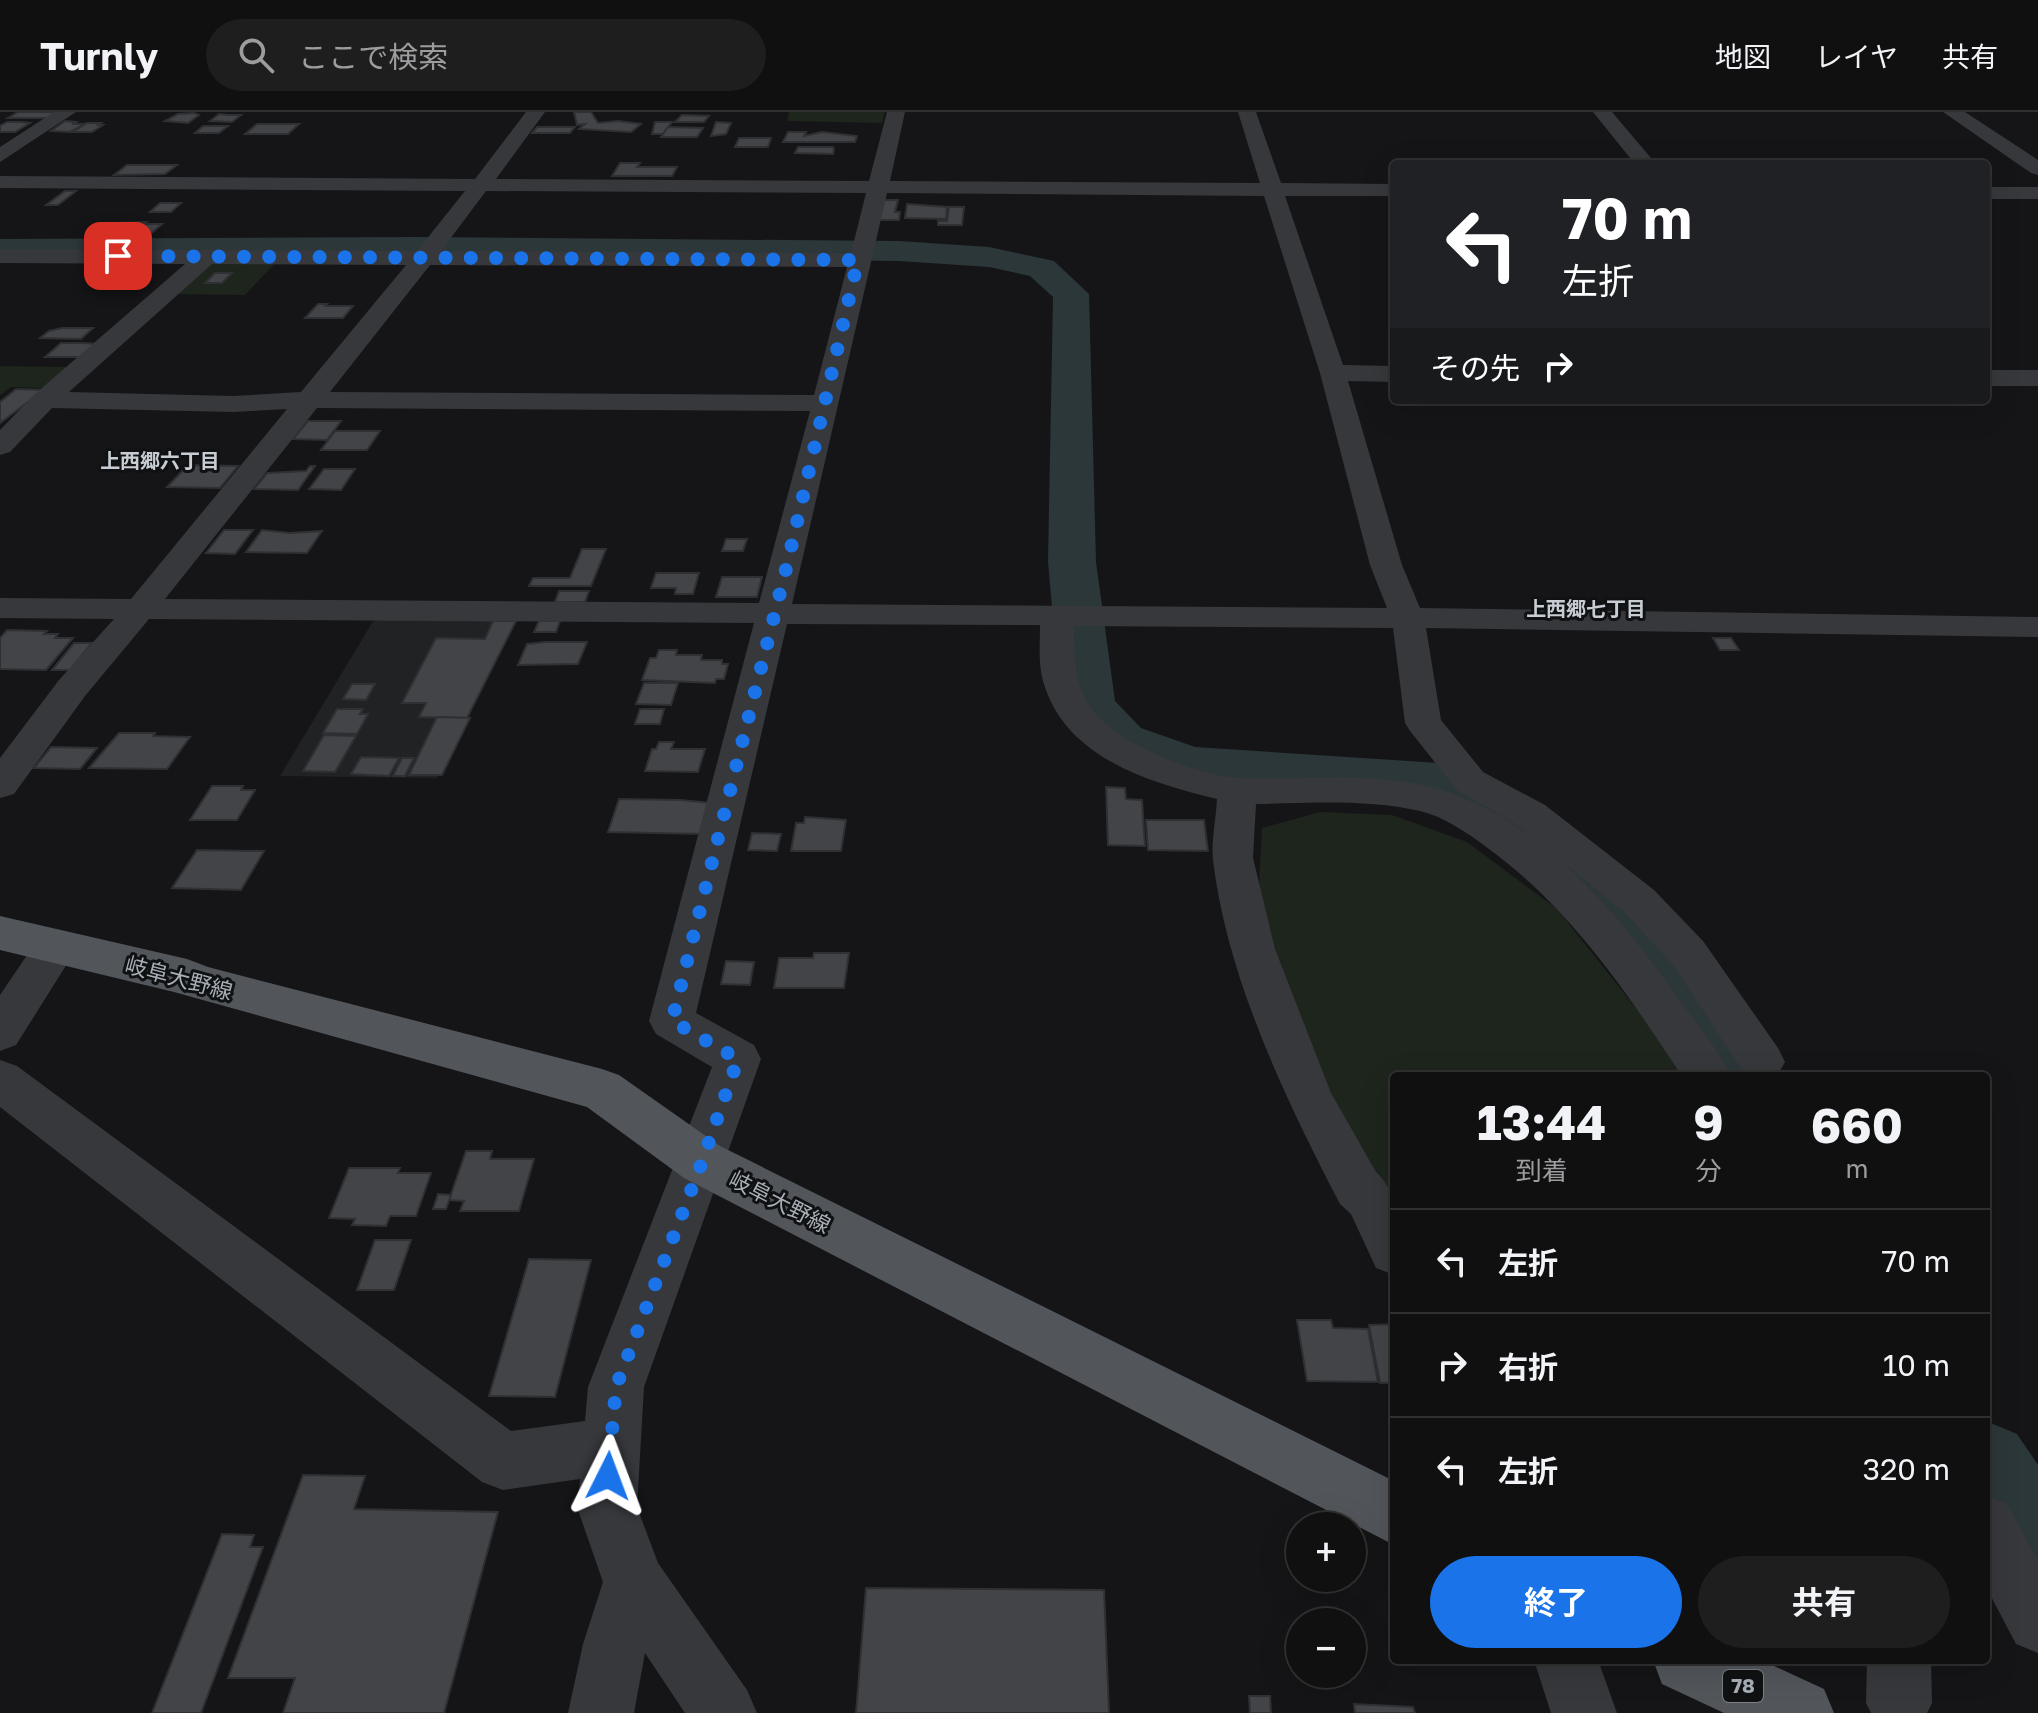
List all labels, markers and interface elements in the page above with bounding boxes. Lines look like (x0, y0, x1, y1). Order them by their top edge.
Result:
search box (206, 19, 766, 91)
text: Turnly (40, 33, 158, 78)
icon: search (234, 33, 278, 77)
text: ここで検索 (298, 39, 448, 75)
text: 地図 (1715, 40, 1771, 73)
text: レイヤ (1815, 40, 1898, 73)
text: 共有 (1942, 40, 1998, 73)
text: 70 m (1562, 184, 1692, 251)
icon: left (1430, 192, 1534, 296)
pin (84, 222, 152, 290)
icon: arrive (96, 234, 140, 278)
text: 左折 (1562, 259, 1634, 302)
icon: right (1536, 344, 1580, 388)
text: その先 (1430, 350, 1520, 386)
district label: 上西郷六丁目 (100, 448, 220, 472)
district label: 上西郷七丁目 (1526, 596, 1646, 620)
street label: 岐阜大野線 (123, 950, 236, 1005)
text: 13:44 (1477, 1093, 1606, 1151)
text: 9 (1693, 1093, 1724, 1151)
text: 660 (1811, 1096, 1903, 1154)
text: m (1845, 1153, 1868, 1184)
text: 到着 (1516, 1155, 1568, 1186)
text: 分 (1696, 1155, 1722, 1186)
street label: 岐阜大野線 (725, 1165, 835, 1239)
icon: left (1430, 1239, 1474, 1283)
text: 70 m (1881, 1243, 1950, 1279)
text: 左折 (1498, 1245, 1558, 1281)
icon: right (1430, 1343, 1474, 1387)
text: 10 m (1883, 1347, 1950, 1383)
text: 右折 (1498, 1349, 1558, 1385)
position arrow (566, 1434, 650, 1518)
icon: left (1430, 1447, 1474, 1491)
text: 320 m (1862, 1451, 1950, 1487)
text: 左折 (1498, 1453, 1558, 1489)
map controls (1286, 1512, 1366, 1688)
button: + (1286, 1512, 1366, 1592)
button: 終了 (1430, 1556, 1682, 1648)
button: 共有 (1698, 1556, 1950, 1648)
button: − (1286, 1608, 1366, 1688)
road number: 78 (1723, 1670, 1763, 1702)

